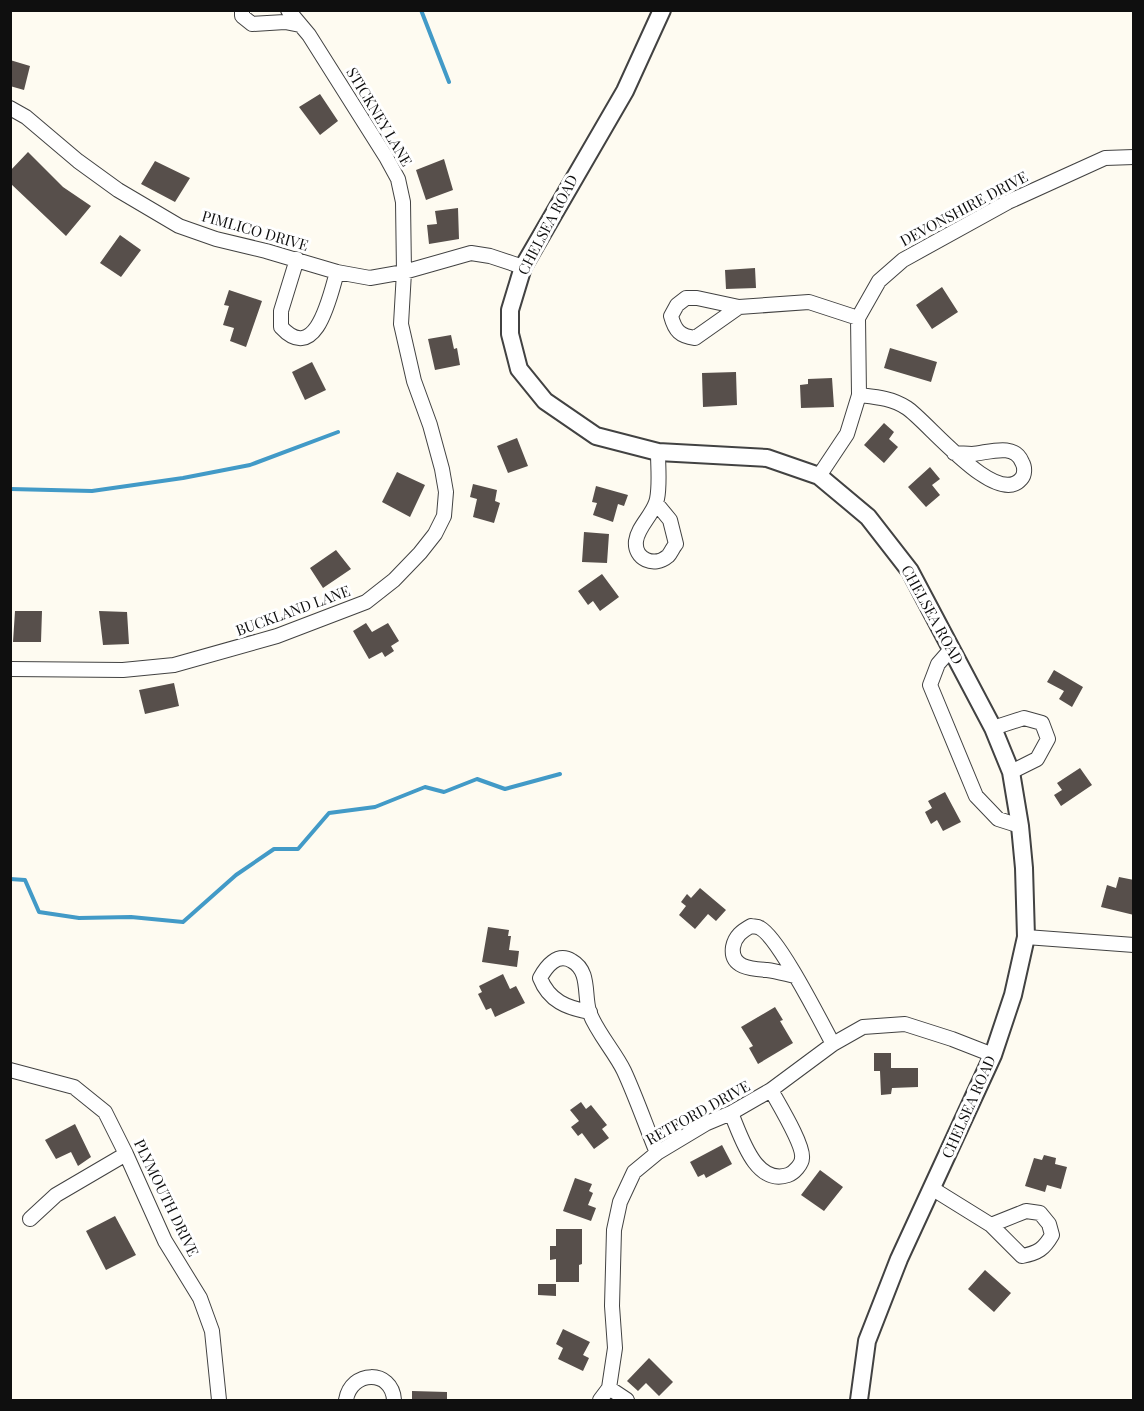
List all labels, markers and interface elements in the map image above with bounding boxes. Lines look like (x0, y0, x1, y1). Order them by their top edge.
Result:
street label: STICKNEY LANE (342, 63, 417, 170)
street label: DEVONSHIRE DRIVE (896, 166, 1031, 250)
street label: CHELSEA ROAD (512, 171, 582, 278)
street label: PIMLICO DRIVE (200, 205, 311, 255)
street label: CHELSEA ROAD (897, 561, 969, 668)
street label: BUCKLAND LANE (233, 580, 353, 640)
street label: CHELSEA ROAD (936, 1052, 1000, 1161)
street label: RETFORD DRIVE (642, 1075, 753, 1149)
street label: PLYMOUTH DRIVE (130, 1136, 204, 1260)

